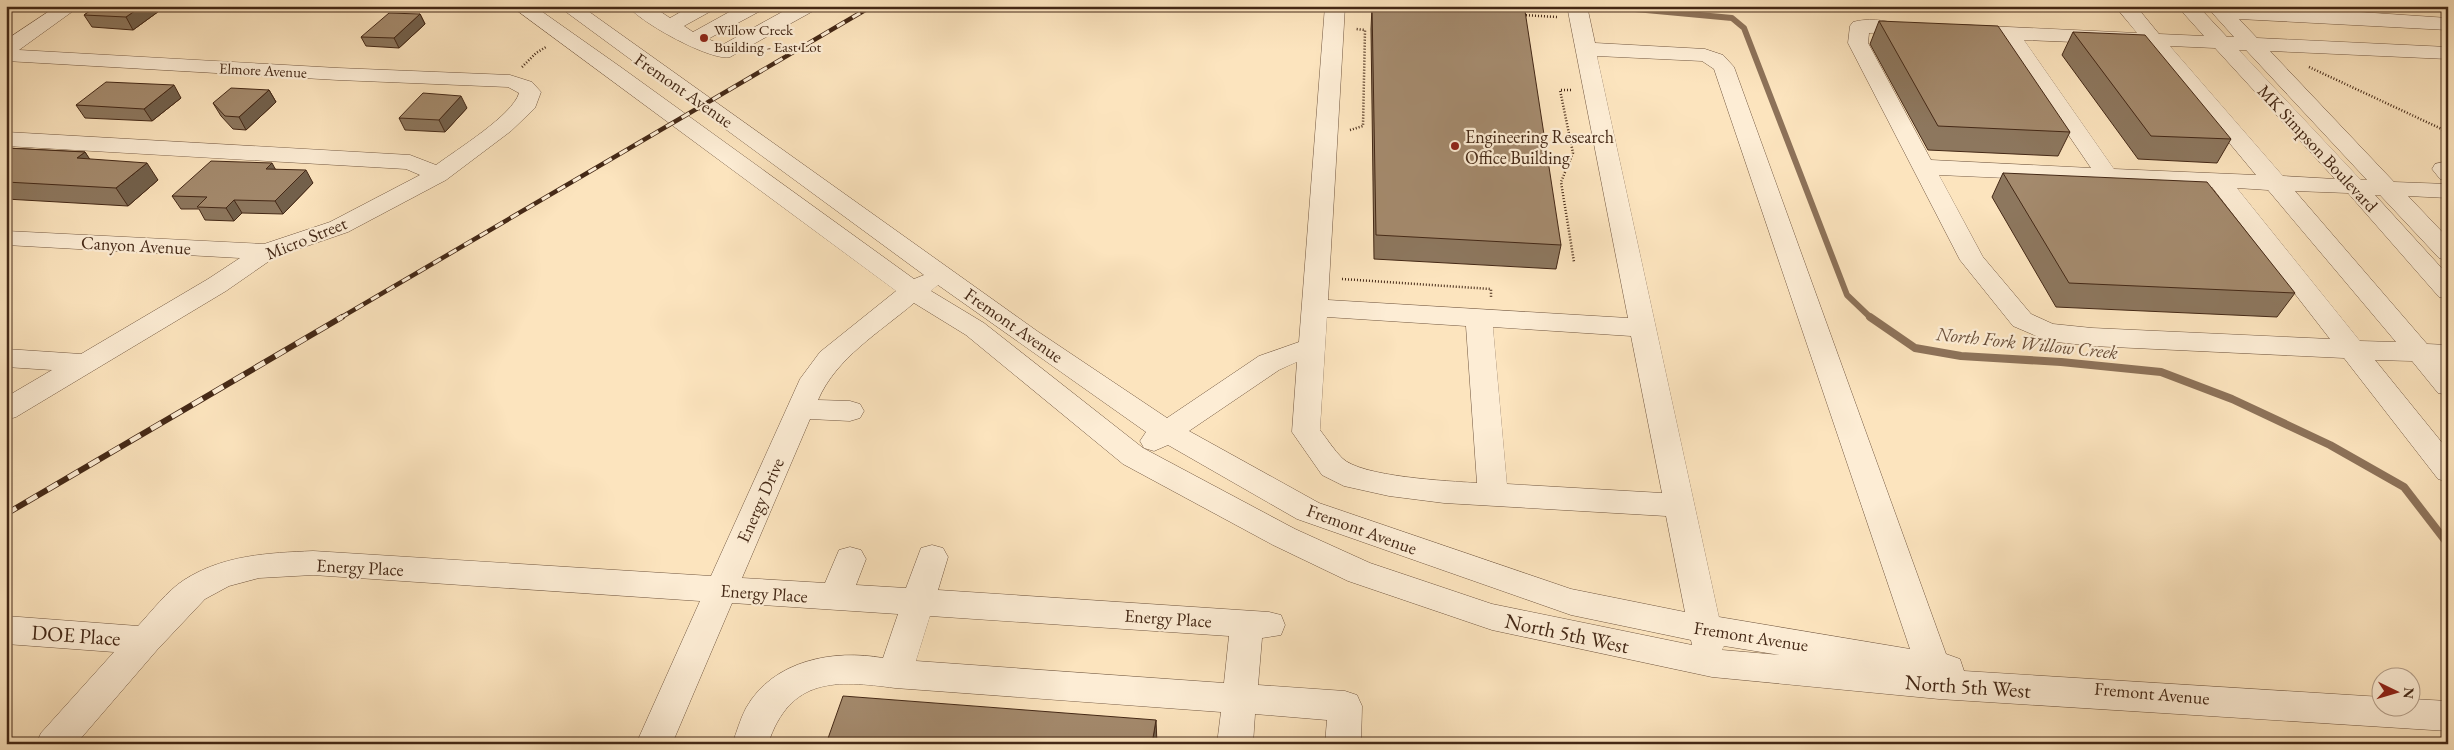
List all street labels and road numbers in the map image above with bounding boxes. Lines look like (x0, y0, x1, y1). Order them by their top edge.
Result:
street label: Fremont Avenue (630, 47, 738, 133)
street label: Elmore Avenue (219, 58, 308, 82)
street label: MK Simpson Boulevard (2253, 79, 2384, 217)
street label: Micro Street (262, 211, 350, 265)
street label: Canyon Avenue (81, 231, 191, 259)
street label: Fremont Avenue (960, 282, 1068, 368)
street label: Energy Drive (731, 454, 789, 546)
street label: Fremont Avenue (1304, 498, 1420, 560)
street label: Energy Place (316, 553, 404, 581)
street label: Energy Place (720, 578, 808, 608)
street label: Energy Place (1124, 603, 1212, 633)
street label: North 5th West (1503, 607, 1632, 659)
street label: Fremont Avenue (1692, 616, 1810, 656)
street label: DOE Place (31, 618, 121, 652)
street label: North 5th West (1904, 668, 2032, 704)
street label: Fremont Avenue (2093, 677, 2211, 709)

